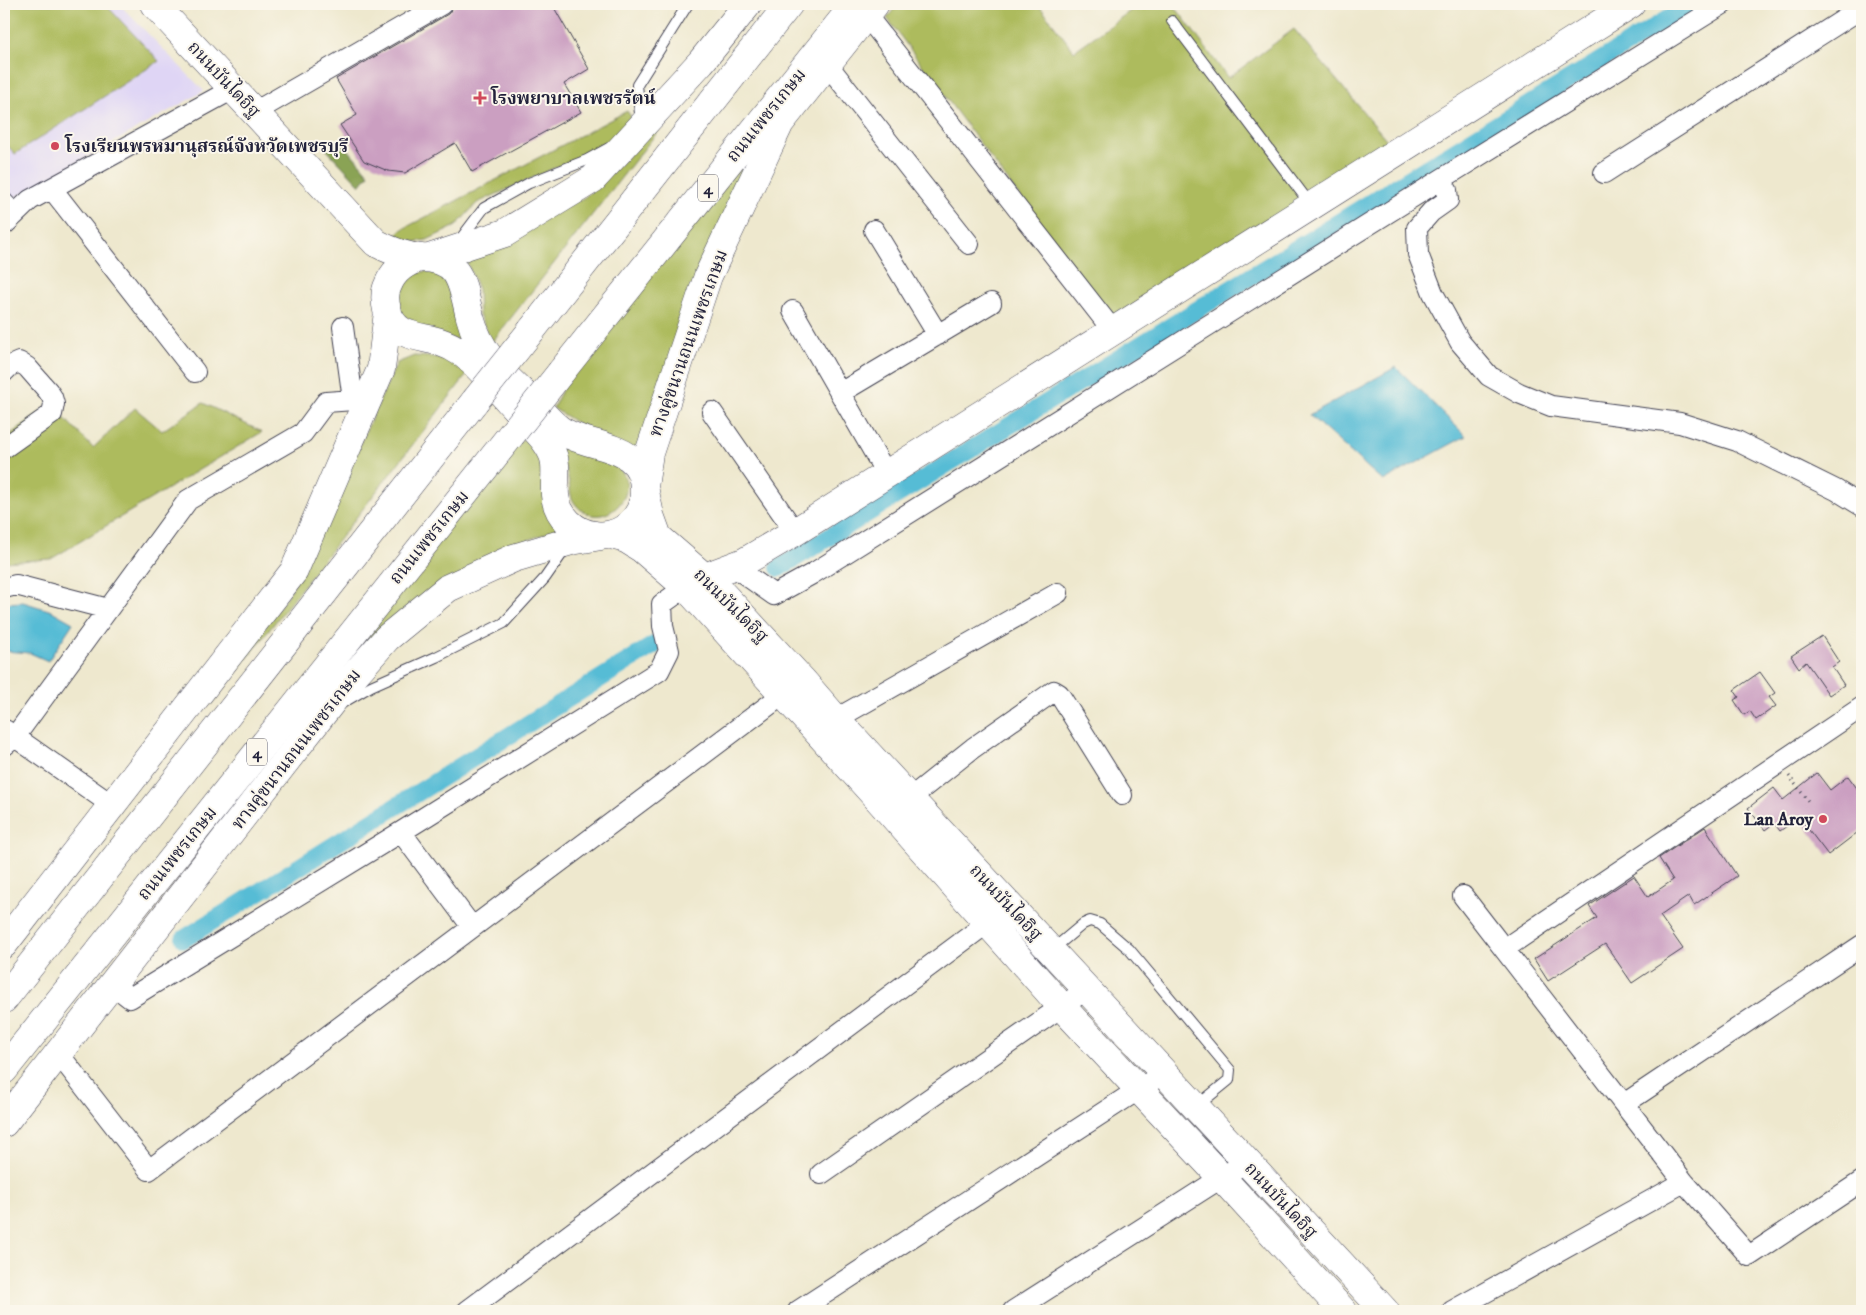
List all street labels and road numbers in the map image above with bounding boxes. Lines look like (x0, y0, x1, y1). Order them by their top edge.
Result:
street label: ถนนบันไดอิฐ (182, 36, 266, 122)
street label: ถนนเพชรเกษม (722, 64, 811, 167)
road number: 4 (698, 174, 718, 202)
street label: ทางคู่ขนานถนนเพชรเกษม (645, 247, 733, 440)
street label: ถนนเพชรเกษม (385, 486, 474, 589)
street label: ถนนบันไดอิฐ (688, 562, 774, 648)
street label: ทางคู่ขนานถนนเพชรเกษม (227, 665, 366, 834)
road number: 4 (247, 739, 267, 766)
street label: ถนนเพชรเกษม (133, 802, 222, 905)
street label: ถนนบันไดอิฐ (964, 859, 1048, 945)
street label: ถนนบันไดอิฐ (1239, 1157, 1323, 1243)

